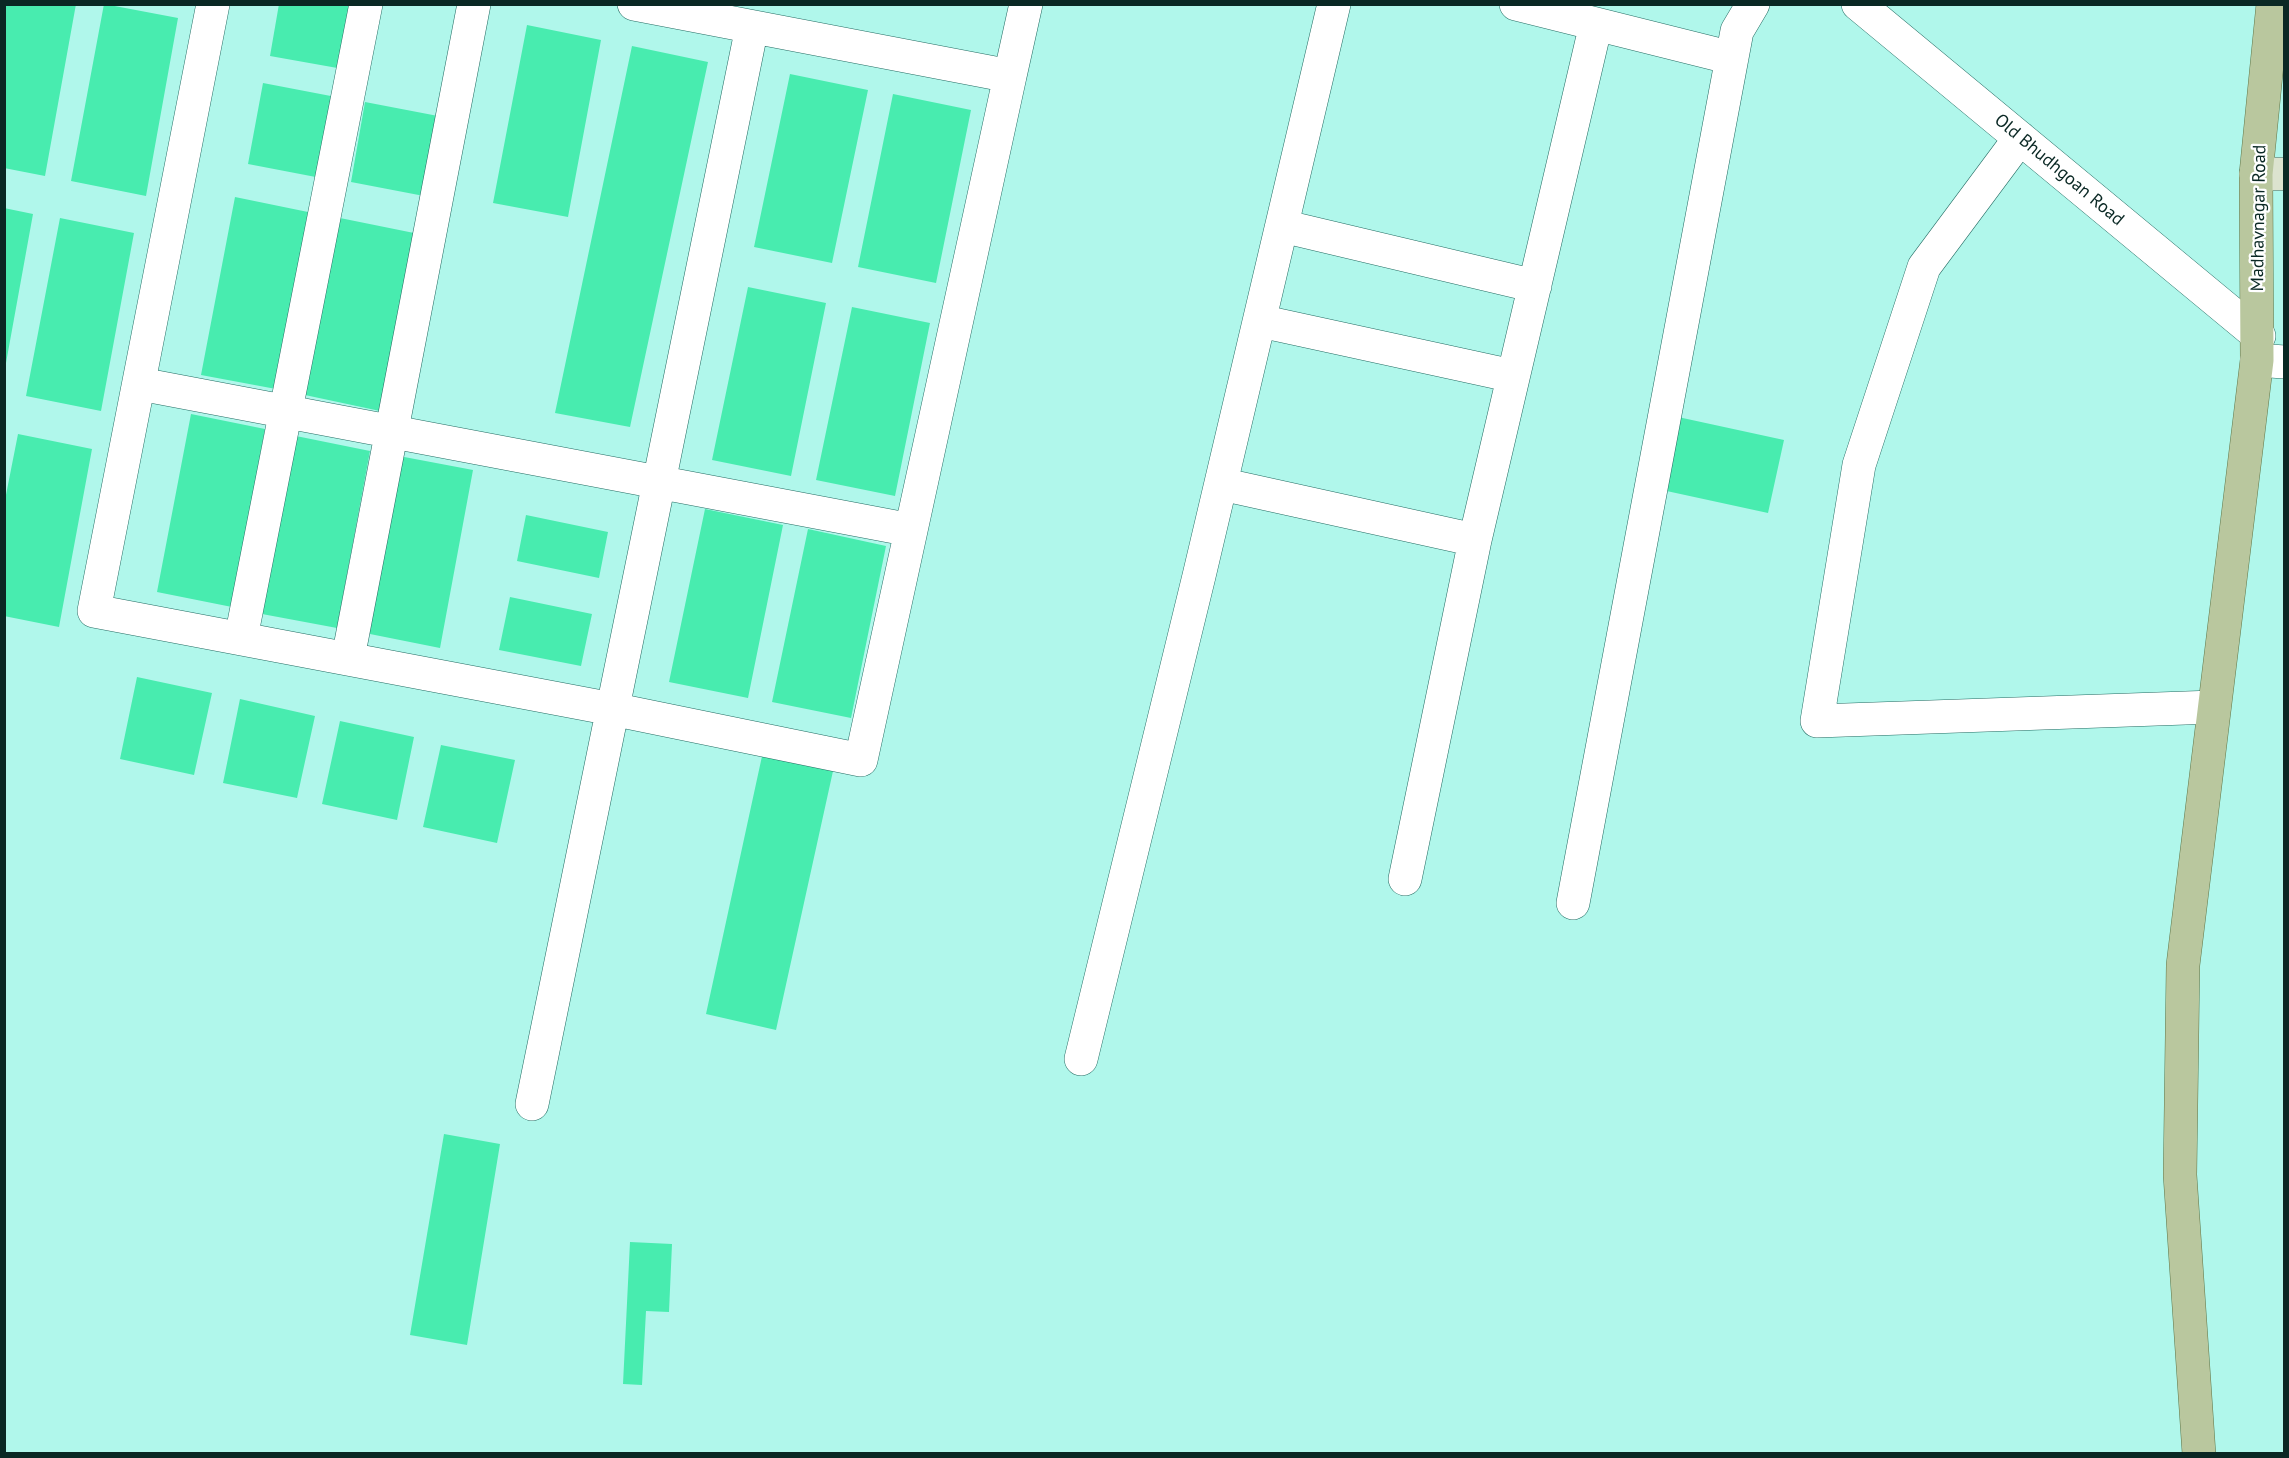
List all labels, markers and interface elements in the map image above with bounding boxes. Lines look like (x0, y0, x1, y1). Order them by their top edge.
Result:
street label: Old Bhudhgoan Road (1990, 109, 2128, 231)
street label: Madhavnagar Road (2247, 144, 2271, 292)

